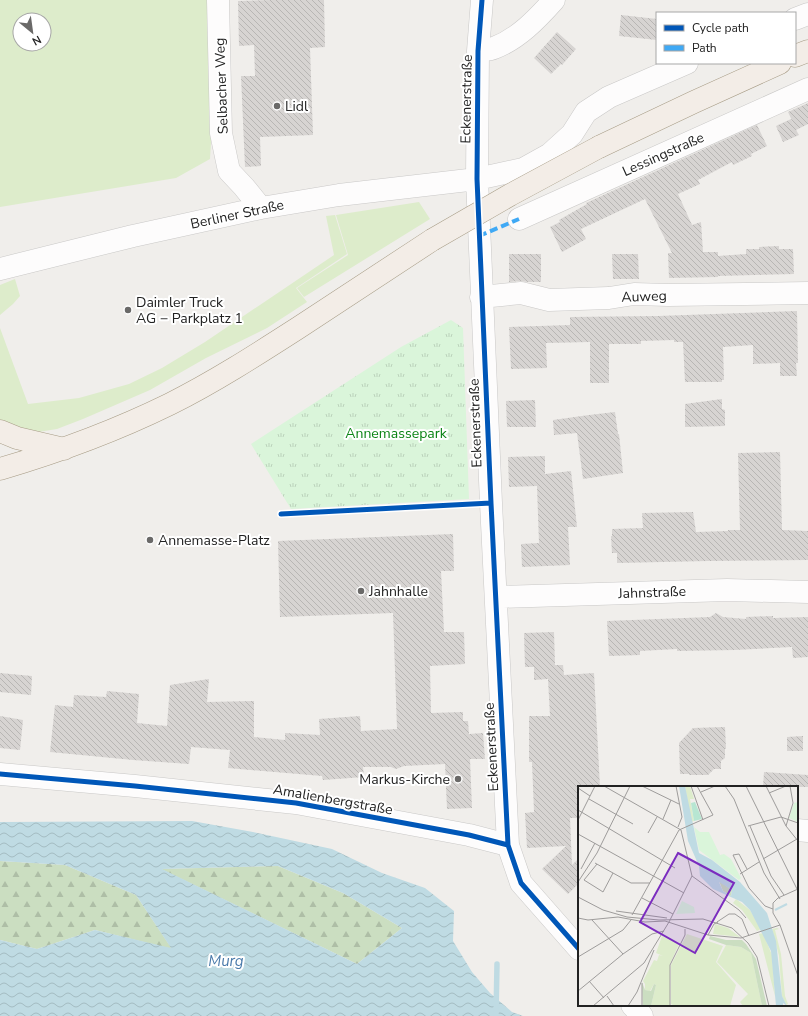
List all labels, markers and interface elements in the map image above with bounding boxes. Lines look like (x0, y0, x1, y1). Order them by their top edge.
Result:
north arrow (12, 12, 52, 52)
legend (656, 12, 796, 64)
text: Cycle path (692, 20, 749, 36)
text: N (29, 32, 44, 49)
street label: Selbacher Weg (210, 37, 233, 135)
text: Path (692, 40, 717, 56)
street label: Eckenerstraße (456, 54, 477, 144)
place label: Lidl (285, 97, 309, 116)
marker: Lidl (272, 101, 282, 111)
street label: Lessingstraße (619, 128, 707, 181)
street label: Berliner Straße (189, 195, 286, 234)
street label: Auweg (621, 286, 667, 307)
place label: Daimler Truck AG − Parkplatz 1 (136, 293, 243, 328)
marker: Daimler Truck AG − Parkplatz 1 (123, 305, 133, 315)
street label: Eckenerstraße (464, 378, 487, 468)
park label: Annemassepark (345, 424, 448, 443)
place label: Annemasse-Platz (158, 531, 270, 550)
marker: Annemasse-Platz (145, 535, 155, 545)
place label: Jahnhalle (368, 582, 428, 601)
street label: Jahnstraße (617, 582, 686, 603)
marker: Jahnhalle (356, 586, 366, 596)
street label: Eckenerstraße (480, 702, 503, 792)
place label: Markus-Kirche (359, 770, 450, 789)
marker: Markus-Kirche (453, 774, 463, 784)
street label: Amalienbergstraße (272, 780, 394, 819)
inset map (578, 786, 798, 1006)
water label: Murg (208, 951, 244, 971)

